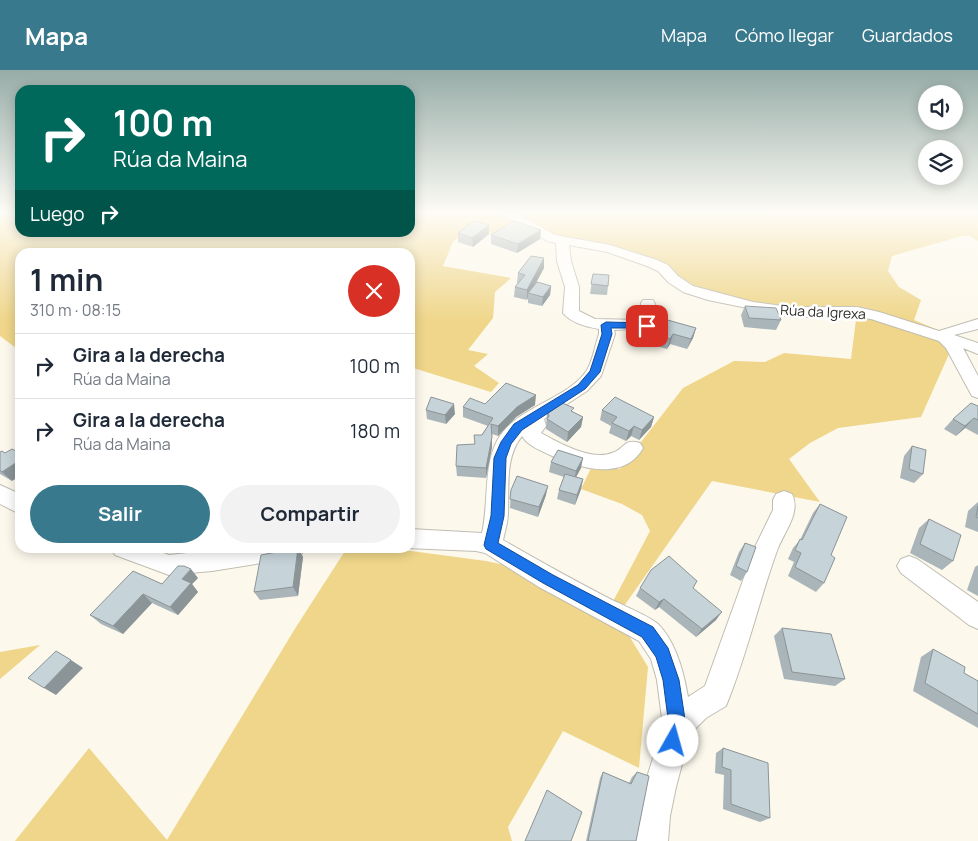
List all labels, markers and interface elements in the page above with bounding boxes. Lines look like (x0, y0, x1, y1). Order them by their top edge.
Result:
text: Mapa (25, 19, 88, 52)
text: Mapa (661, 23, 707, 47)
text: Cómo llegar (735, 23, 834, 47)
text: Guardados (862, 23, 953, 47)
map controls (918, 85, 963, 185)
button: sound (918, 85, 963, 130)
text: 100 m (113, 99, 213, 147)
icon: right (30, 105, 95, 170)
button: layers (918, 140, 963, 185)
text: Rúa da Maina (113, 144, 247, 174)
icon: right (95, 200, 123, 228)
text: Luego (30, 201, 85, 227)
text: 1 min (30, 259, 103, 300)
button: close (348, 265, 400, 317)
text: 310 m · 08:15 (30, 299, 121, 321)
street label: Rúa da Igrexa (780, 300, 866, 323)
pin (626, 305, 668, 347)
icon: arrive (633, 312, 661, 340)
text: Gira a la derecha (73, 342, 225, 368)
icon: right (30, 352, 58, 380)
text: 100 m (349, 353, 400, 379)
text: Rúa da Maina (73, 368, 171, 390)
text: Gira a la derecha (73, 407, 225, 433)
icon: right (30, 417, 58, 445)
text: 180 m (350, 418, 400, 444)
text: Rúa da Maina (73, 433, 171, 455)
button: Salir (30, 485, 210, 543)
button: Compartir (220, 485, 400, 543)
position arrow (646, 714, 698, 766)

